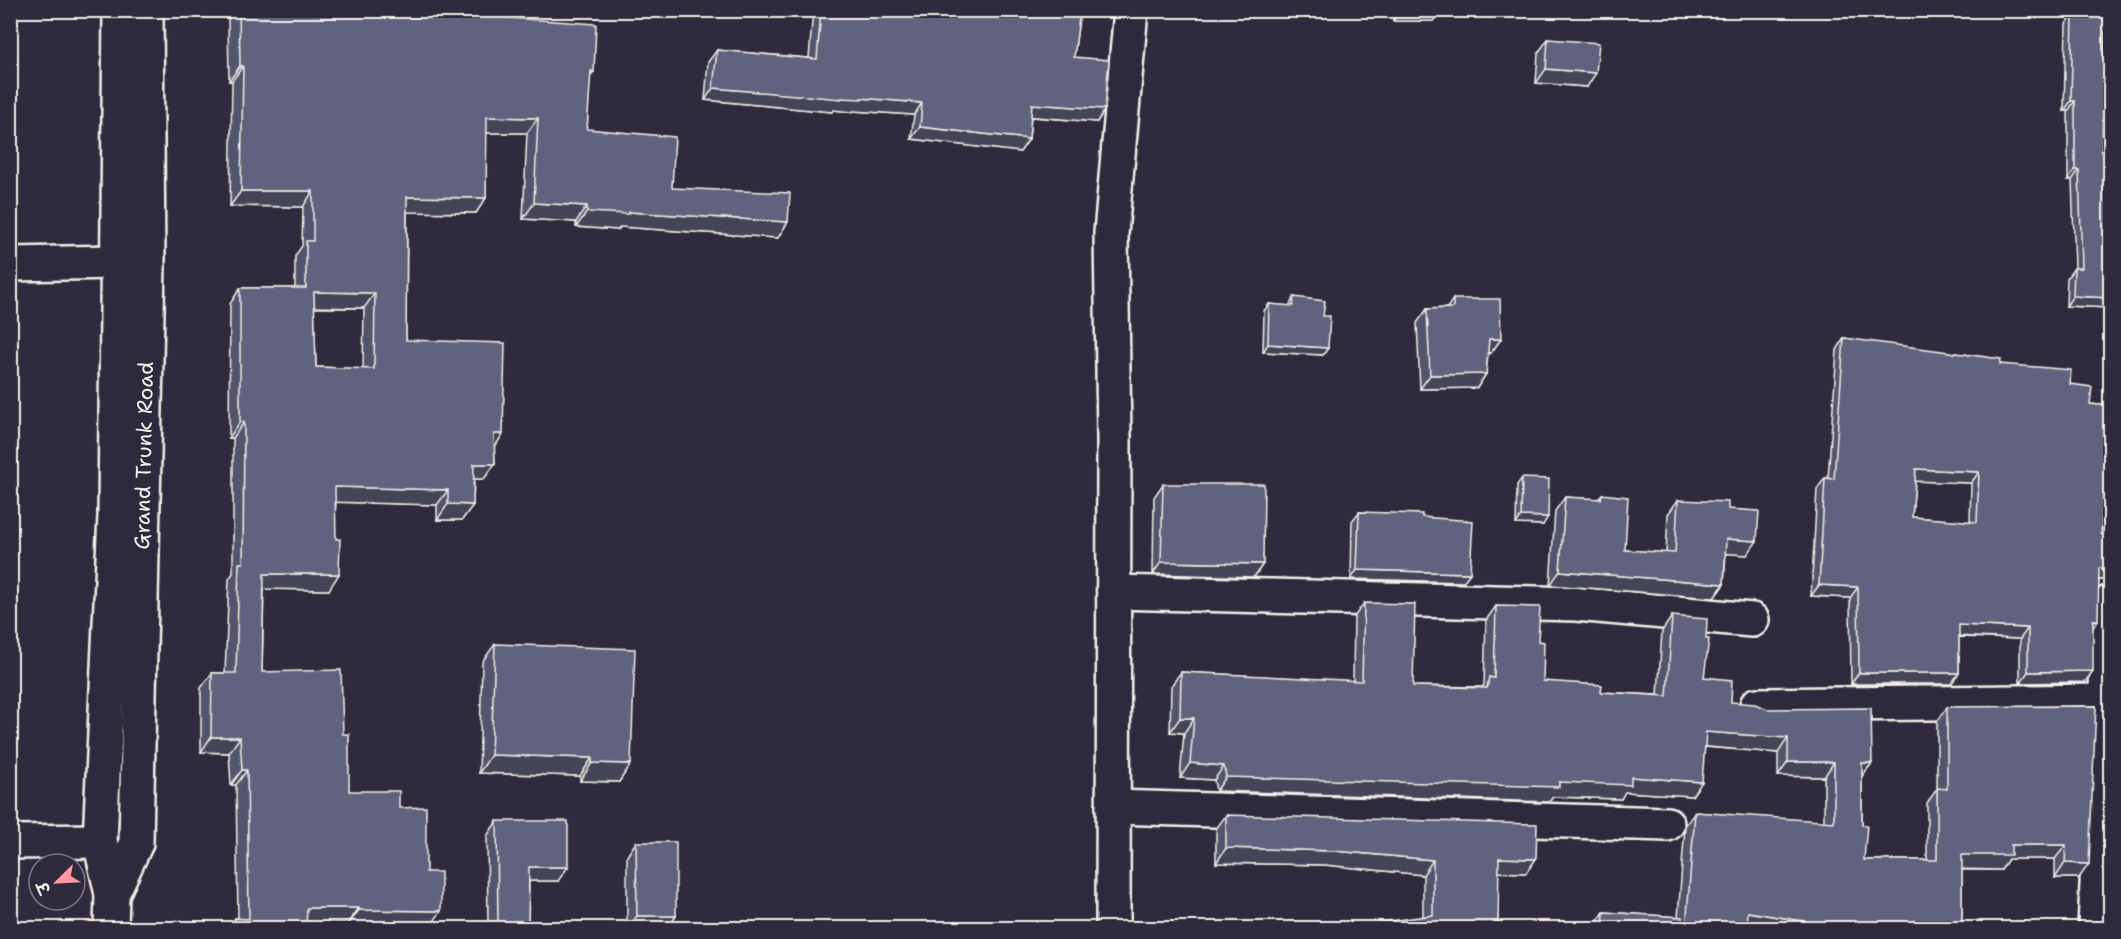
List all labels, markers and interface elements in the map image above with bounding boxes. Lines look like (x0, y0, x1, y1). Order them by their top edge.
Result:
street label: Grand Trunk Road (128, 361, 160, 550)
north arrow (27, 852, 87, 912)
text: उ (31, 878, 56, 899)

